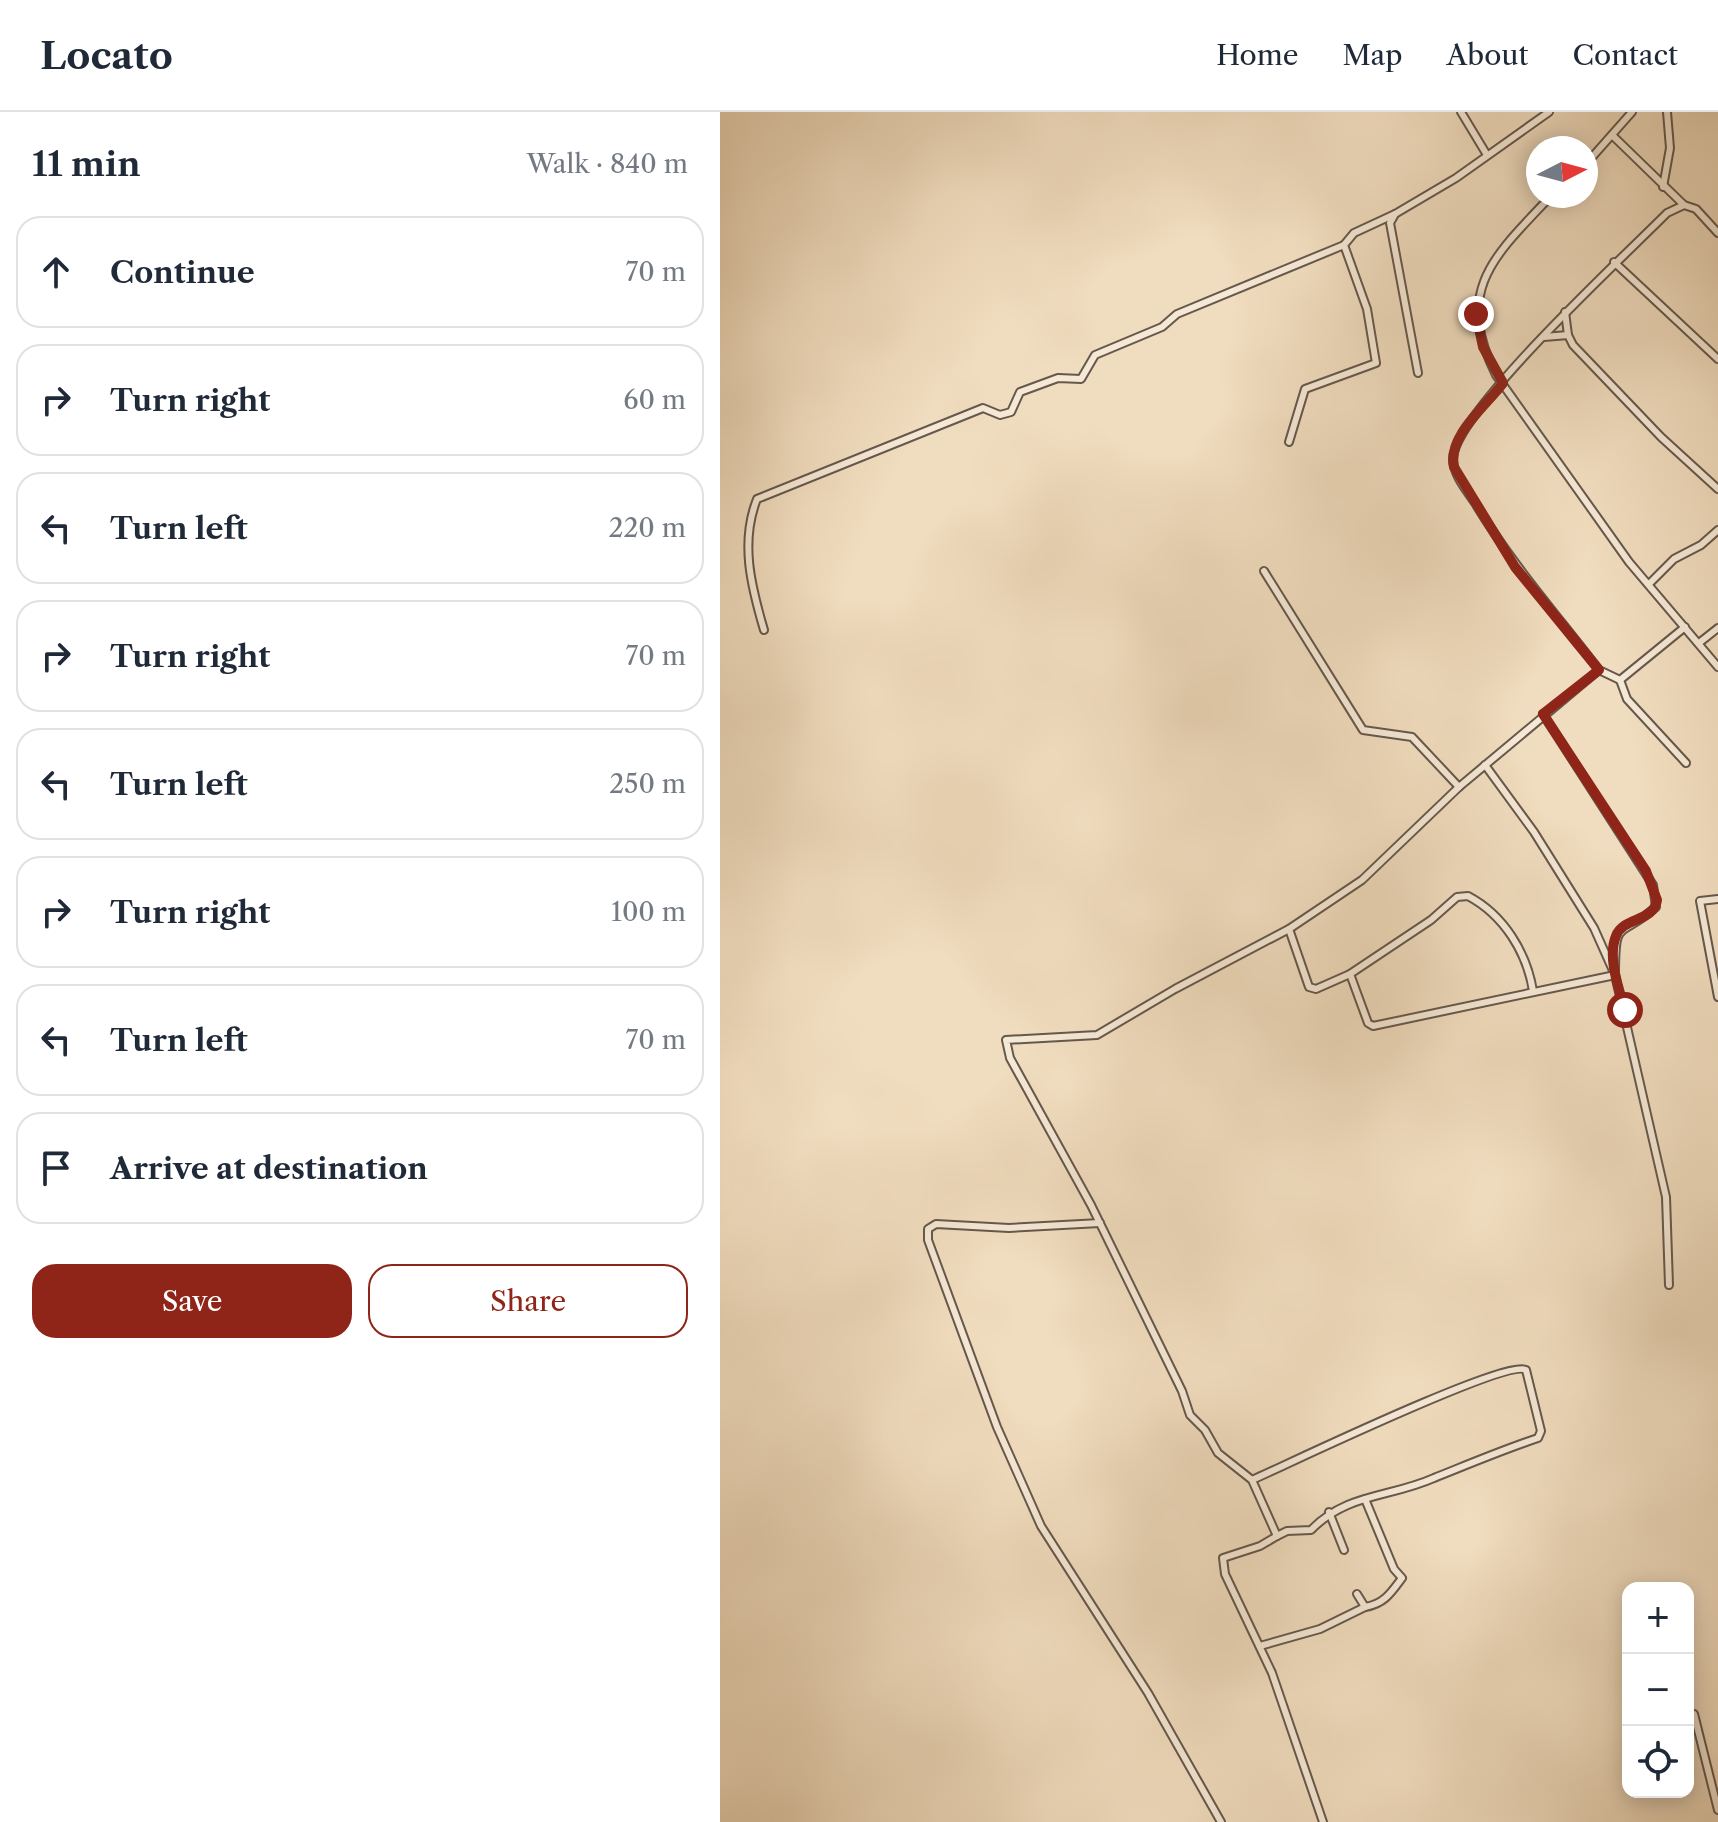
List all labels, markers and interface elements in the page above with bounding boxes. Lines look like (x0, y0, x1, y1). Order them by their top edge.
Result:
text: Locato (40, 32, 173, 79)
text: Home (1216, 38, 1298, 72)
text: Map (1342, 38, 1402, 72)
text: About (1446, 38, 1528, 72)
text: Contact (1572, 38, 1678, 72)
north arrow (1526, 136, 1598, 208)
text: 11 min (32, 143, 140, 185)
text: Walk · 840 m (527, 148, 688, 180)
icon: ahead (34, 250, 78, 294)
text: Continue (110, 254, 255, 291)
text: 70 m (626, 256, 686, 288)
route end (1458, 296, 1494, 332)
icon: right (34, 378, 78, 422)
text: Turn right (110, 382, 270, 419)
text: 60 m (623, 384, 686, 416)
icon: left (34, 506, 78, 550)
text: Turn left (110, 510, 247, 547)
text: 220 m (608, 512, 686, 544)
icon: right (34, 634, 78, 678)
text: Turn right (110, 638, 270, 675)
text: 70 m (626, 640, 686, 672)
icon: left (34, 762, 78, 806)
text: Turn left (110, 766, 247, 803)
text: 250 m (609, 768, 686, 800)
icon: right (34, 890, 78, 934)
text: Turn right (110, 894, 270, 931)
text: 100 m (611, 896, 686, 928)
route start (1607, 992, 1643, 1028)
icon: left (34, 1018, 78, 1062)
text: Turn left (110, 1022, 247, 1059)
text: 70 m (626, 1024, 686, 1056)
icon: arrive (34, 1146, 78, 1190)
text: Arrive at destination (110, 1150, 428, 1187)
button: Save (32, 1264, 352, 1338)
button: Share (368, 1264, 688, 1338)
map controls (1622, 1582, 1694, 1798)
button: + (1622, 1582, 1694, 1654)
button: − (1622, 1654, 1694, 1726)
button: locate (1622, 1726, 1694, 1798)

